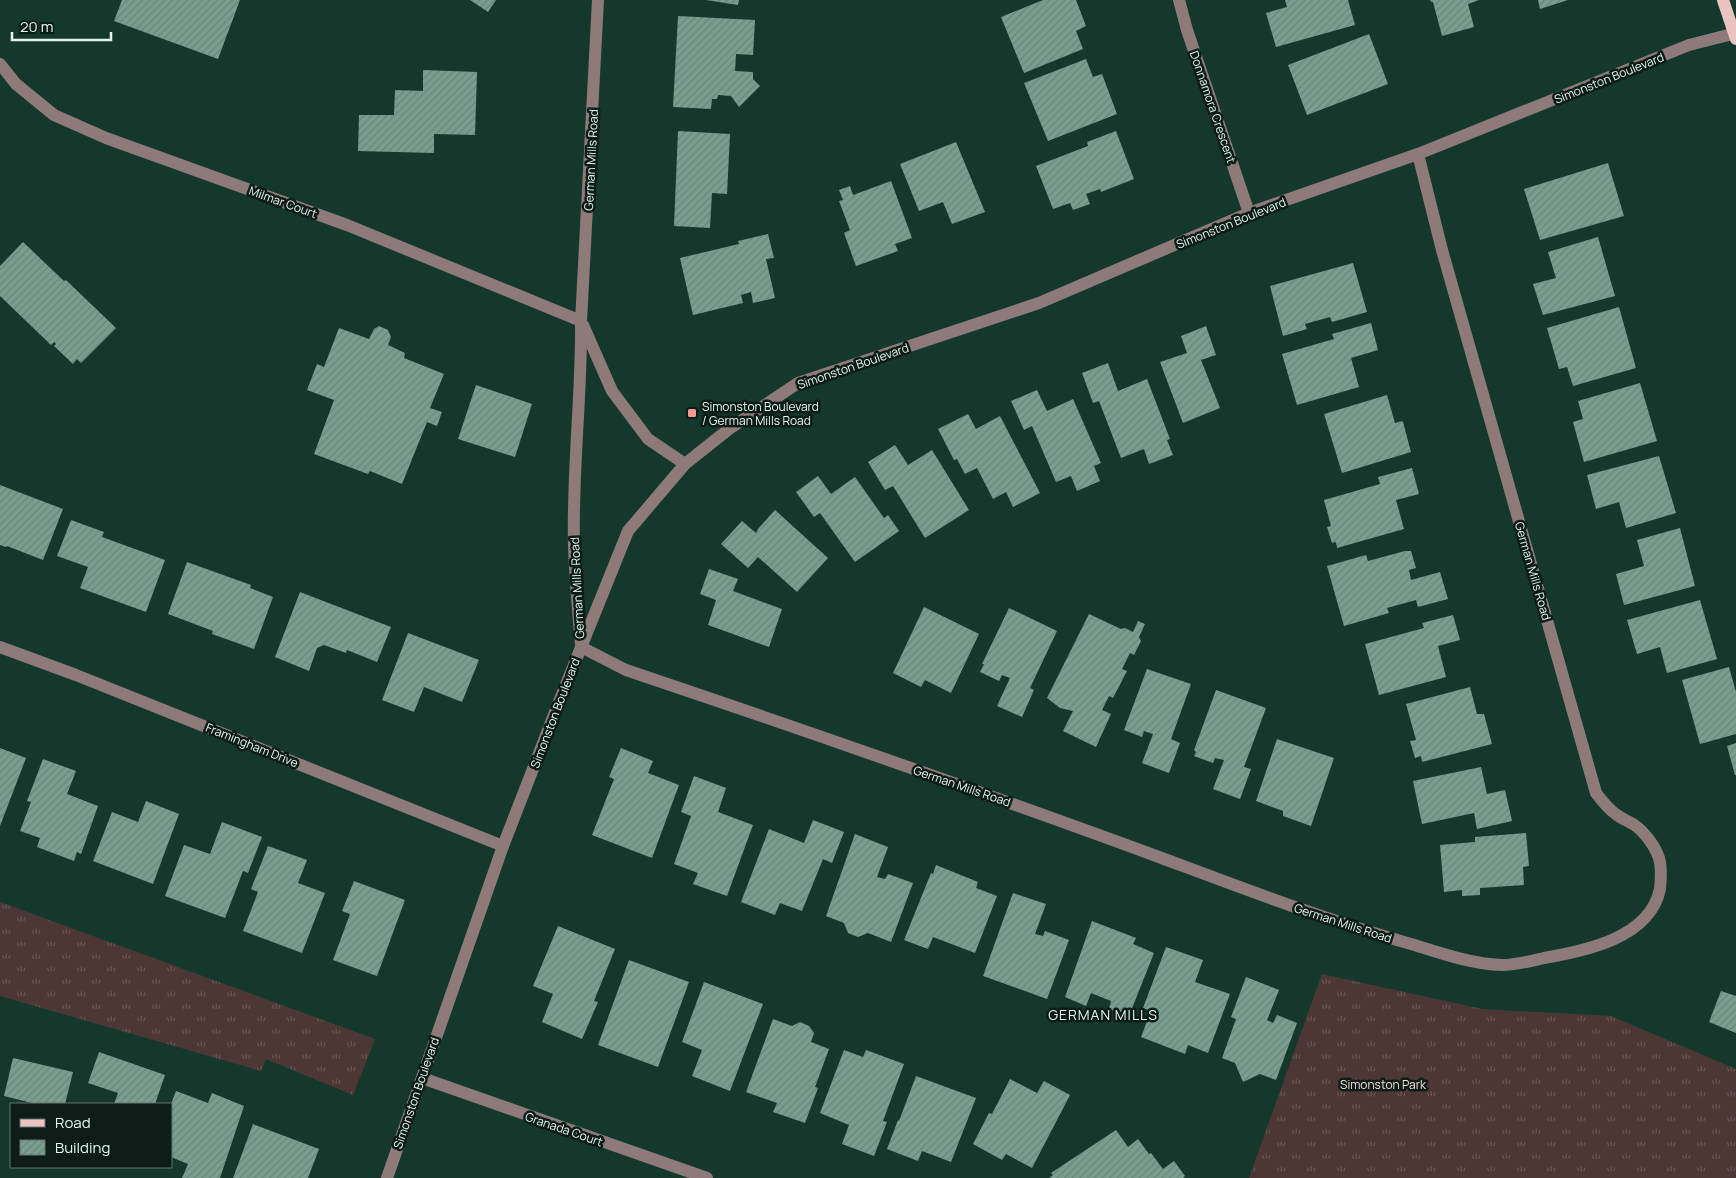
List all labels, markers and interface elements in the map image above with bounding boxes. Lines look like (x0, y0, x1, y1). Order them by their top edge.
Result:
scale bar (12, 10, 111, 42)
text: 20 m (20, 16, 53, 37)
street label: Simonston Boulevard (1552, 48, 1666, 108)
street label: Donnamora Crescent (1186, 49, 1240, 166)
street label: German Mills Road (580, 109, 602, 211)
street label: Milmar Court (247, 182, 320, 222)
street label: Simonston Boulevard (1174, 193, 1288, 253)
street label: Simonston Boulevard (795, 339, 911, 393)
place label: Simonston Boulevard / German Mills Road (702, 398, 819, 429)
marker: Simonston Boulevard / German Mills Road (686, 407, 698, 419)
street label: German Mills Road (1511, 520, 1555, 622)
street label: German Mills Road (566, 537, 588, 639)
street label: Simonston Boulevard (526, 655, 584, 771)
street label: Framingham Drive (203, 719, 301, 771)
street label: German Mills Road (911, 761, 1013, 811)
street label: German Mills Road (1292, 899, 1394, 947)
district label: GERMAN MILLS (1048, 1005, 1158, 1024)
street label: Simonston Boulevard (389, 1035, 443, 1151)
park label: Simonston Park (1340, 1076, 1427, 1093)
legend (10, 1103, 172, 1168)
street label: Granada Court (523, 1108, 605, 1150)
text: Road (55, 1112, 91, 1133)
text: Building (55, 1137, 110, 1158)

